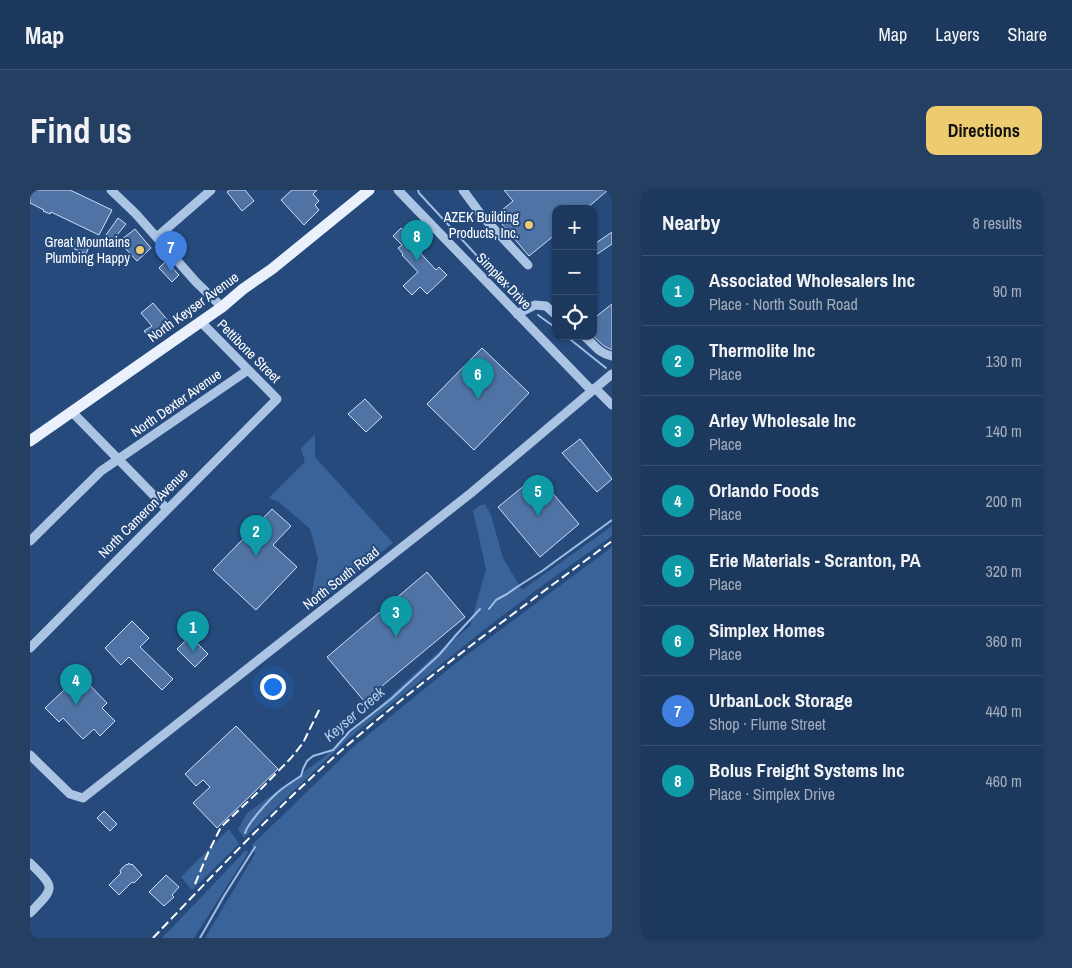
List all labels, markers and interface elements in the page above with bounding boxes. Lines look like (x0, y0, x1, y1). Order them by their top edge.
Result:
text: Map (25, 19, 64, 51)
text: Map (879, 22, 907, 47)
text: Layers (935, 22, 980, 47)
text: Share (1008, 22, 1047, 47)
button: Directions (926, 106, 1042, 155)
text: Find us (30, 107, 132, 154)
map controls (552, 205, 597, 340)
button: + (552, 205, 597, 250)
place label: AZEK Building Products, Inc. (443, 208, 520, 242)
text: Nearby (662, 208, 720, 237)
text: 8 results (972, 212, 1022, 234)
marker: AZEK Building Products, Inc. (523, 219, 535, 231)
pin: 8 (401, 220, 433, 261)
pin: 7 (155, 231, 187, 272)
place label: Great Mountains Plumbing Happy (44, 233, 130, 267)
marker: Great Mountains Plumbing Happy (134, 244, 146, 256)
street label: Simplex Drive (472, 249, 536, 313)
button: − (552, 250, 597, 295)
text: Associated Wholesalers Inc (709, 267, 915, 293)
street label: North Keyser Avenue (144, 268, 242, 346)
text: 1 (674, 280, 682, 302)
text: 90 m (993, 280, 1022, 302)
text: Place · North South Road (709, 293, 858, 315)
button: locate (552, 295, 597, 340)
street label: Pettibone Street (213, 315, 285, 387)
text: Thermolite Inc (709, 337, 816, 363)
text: 2 (674, 350, 682, 372)
text: 130 m (986, 350, 1022, 372)
pin: 6 (462, 358, 494, 399)
text: Place (709, 363, 742, 385)
street label: North Dexter Avenue (127, 365, 225, 441)
text: Arley Wholesale Inc (709, 407, 856, 433)
text: 3 (674, 420, 682, 442)
text: 140 m (986, 420, 1022, 442)
text: Place (709, 433, 742, 455)
street label: North Cameron Avenue (94, 464, 192, 562)
pin: 5 (522, 475, 554, 516)
text: Orlando Foods (709, 477, 819, 503)
text: 4 (674, 490, 682, 512)
text: 200 m (986, 490, 1022, 512)
text: Place (709, 503, 742, 525)
pin: 2 (240, 515, 272, 556)
street label: North South Road (299, 543, 383, 613)
text: Erie Materials - Scranton, PA (709, 547, 921, 573)
text: 5 (674, 560, 682, 582)
text: 320 m (986, 560, 1022, 582)
text: Place (709, 573, 742, 595)
pin: 3 (380, 596, 412, 637)
pin: 1 (177, 611, 209, 652)
text: Simplex Homes (709, 617, 825, 643)
text: 6 (674, 630, 682, 652)
text: 360 m (986, 630, 1022, 652)
text: Place (709, 643, 742, 665)
pin: 4 (60, 664, 92, 705)
your location (260, 674, 286, 700)
water label: Keyser Creek (319, 681, 390, 746)
text: UrbanLock Storage (709, 687, 853, 713)
text: 7 (674, 700, 682, 722)
text: 440 m (986, 700, 1022, 722)
text: Shop · Flume Street (709, 713, 826, 735)
text: Bolus Freight Systems Inc (709, 757, 905, 783)
text: 8 (674, 770, 682, 792)
text: 460 m (986, 770, 1022, 792)
text: Place · Simplex Drive (709, 783, 835, 805)

